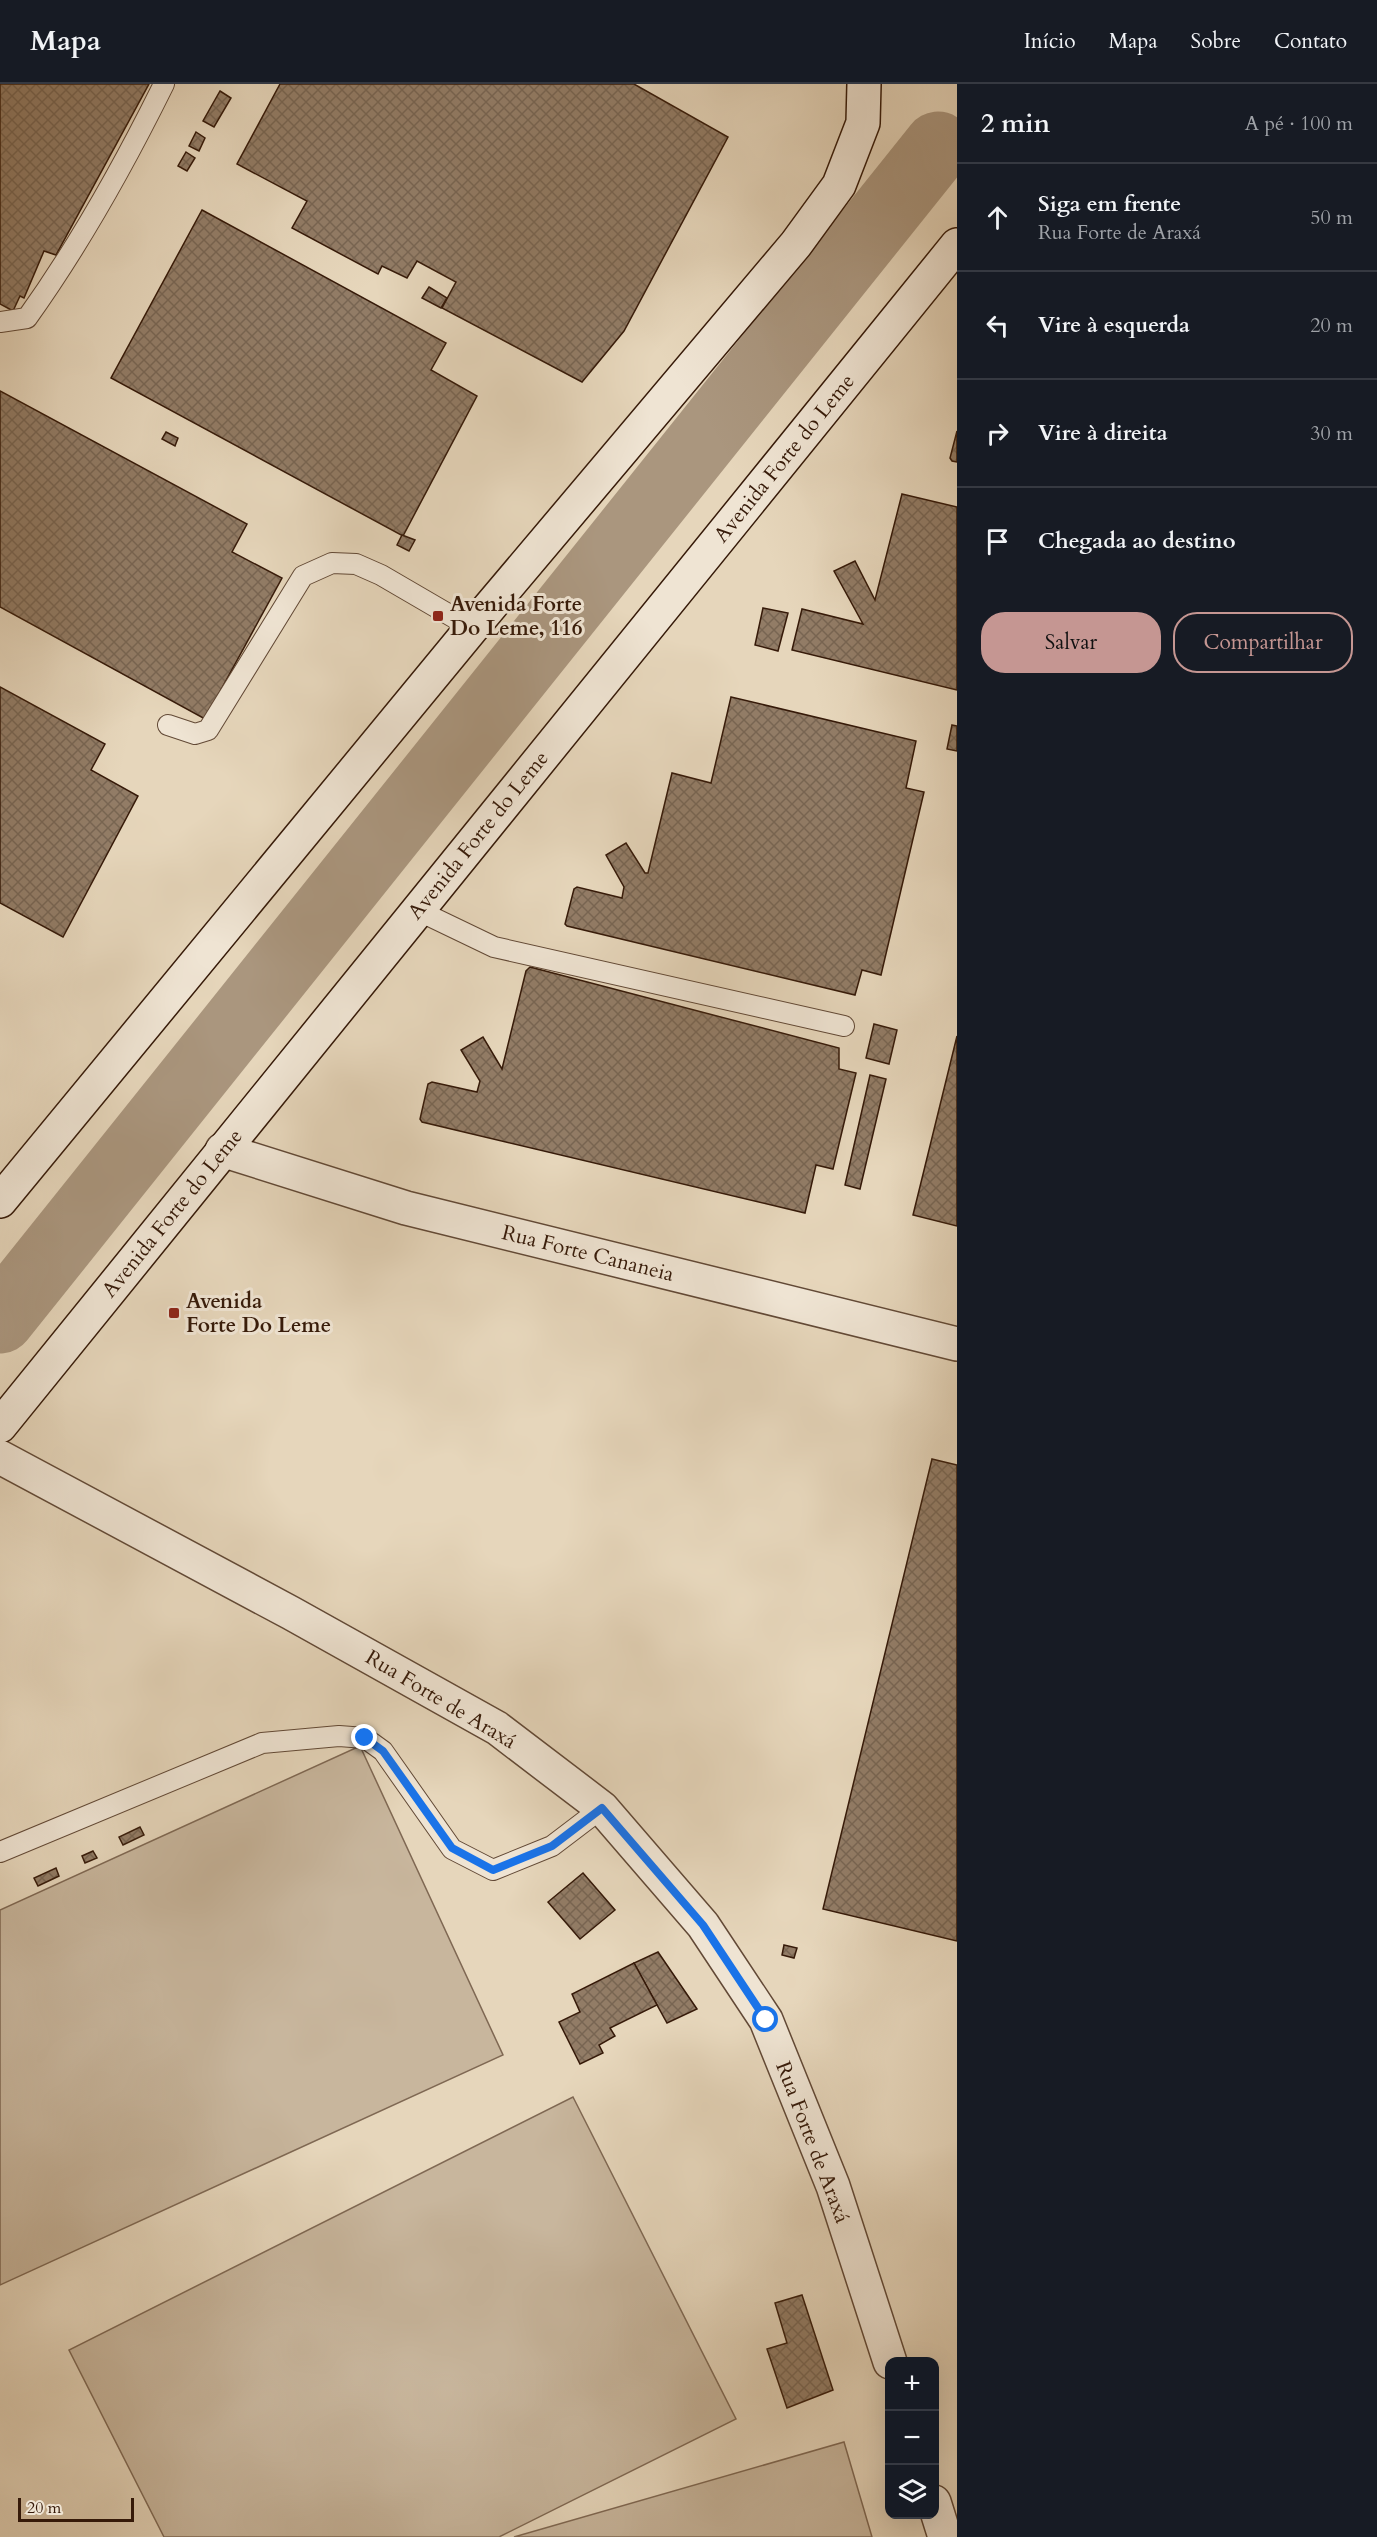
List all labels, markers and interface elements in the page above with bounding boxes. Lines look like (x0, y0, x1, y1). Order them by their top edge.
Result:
text: Mapa (30, 22, 101, 60)
text: Início (1024, 27, 1076, 56)
text: Mapa (1109, 27, 1158, 56)
text: Sobre (1191, 27, 1241, 56)
text: Contato (1274, 27, 1347, 56)
text: 2 min (981, 106, 1050, 141)
text: A pé · 100 m (1245, 110, 1353, 137)
text: Siga em frente (1038, 189, 1181, 219)
icon: ahead (981, 201, 1014, 234)
text: 50 m (1310, 204, 1353, 231)
text: Rua Forte de Araxá (1038, 219, 1201, 246)
icon: left (981, 309, 1014, 342)
text: Vire à esquerda (1038, 310, 1190, 340)
text: 20 m (1310, 312, 1353, 339)
street label: Avenida Forte do Leme (707, 368, 862, 549)
icon: right (981, 417, 1014, 450)
text: Vire à direita (1038, 418, 1168, 448)
text: 30 m (1310, 420, 1353, 447)
icon: arrive (981, 525, 1014, 558)
text: Chegada ao destino (1038, 526, 1236, 556)
place label: Avenida Forte Do Leme, 116 (450, 590, 583, 643)
marker: Avenida Forte Do Leme, 116 (431, 609, 445, 623)
button: Salvar (981, 612, 1161, 673)
button: Compartilhar (1173, 612, 1353, 673)
street label: Avenida Forte do Leme (401, 745, 556, 926)
street label: Avenida Forte do Leme (95, 1123, 250, 1304)
street label: Rua Forte Cananeia (499, 1218, 677, 1289)
place label: Avenida Forte Do Leme (186, 1287, 331, 1340)
marker: Avenida Forte Do Leme (167, 1306, 181, 1320)
street label: Rua Forte de Araxá (360, 1643, 522, 1756)
route end (351, 1724, 377, 1750)
route start (752, 2006, 778, 2032)
street label: Rua Forte de Araxá (768, 2057, 857, 2227)
map controls (885, 2357, 939, 2519)
button: + (885, 2357, 939, 2411)
button: − (885, 2411, 939, 2465)
button: layers (885, 2465, 939, 2519)
scale bar (18, 2495, 134, 2522)
text: 20 m (27, 2497, 61, 2519)

